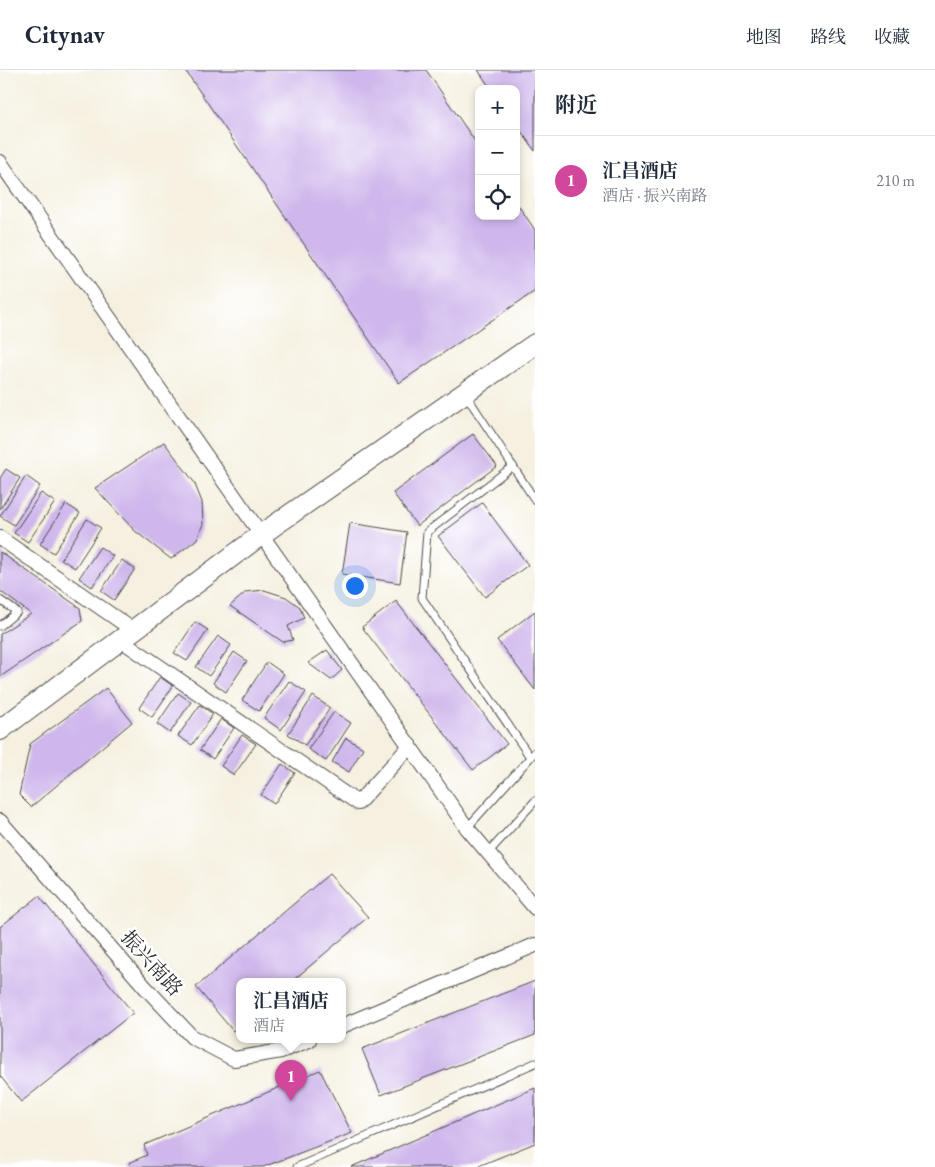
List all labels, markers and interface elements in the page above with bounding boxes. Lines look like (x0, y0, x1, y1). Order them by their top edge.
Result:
text: Citynav (25, 19, 105, 50)
text: 地图 (746, 25, 782, 48)
text: 路线 (810, 25, 846, 48)
text: 收藏 (874, 25, 910, 48)
map controls (475, 85, 520, 220)
button: + (475, 85, 520, 130)
text: 附近 (555, 91, 597, 118)
button: − (475, 130, 520, 175)
text: 汇昌酒店 (602, 158, 678, 183)
text: 1 (567, 170, 575, 191)
text: 210 m (876, 170, 915, 191)
button: locate (475, 175, 520, 220)
text: 酒店 · 振兴南路 (602, 185, 708, 206)
your location (342, 573, 368, 599)
street label: 振兴南路 (116, 925, 188, 1001)
popup (236, 978, 346, 1043)
text: 汇昌酒店 (253, 988, 329, 1013)
text: 酒店 (253, 1015, 285, 1036)
pin: 1 (275, 1060, 307, 1101)

